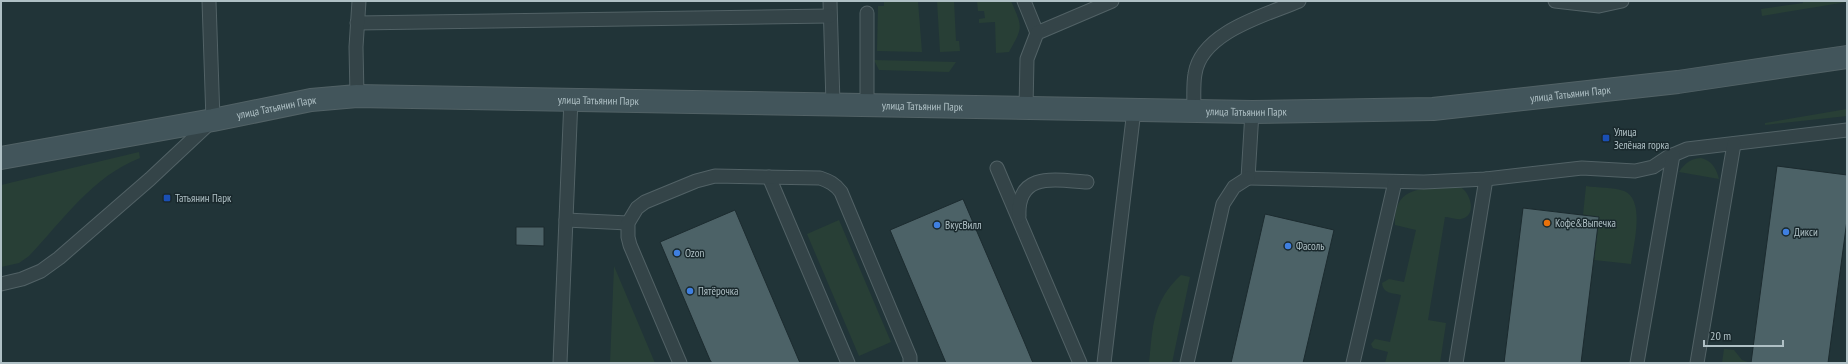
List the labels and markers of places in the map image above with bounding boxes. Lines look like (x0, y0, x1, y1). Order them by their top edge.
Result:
place label: Улица Зелёная горка (1614, 125, 1669, 152)
marker: Улица Зелёная горка (1601, 133, 1611, 143)
place label: Татьянин Парк (175, 191, 232, 205)
marker: Татьянин Парк (162, 193, 172, 203)
place label: Кофе&Выпечка (1555, 216, 1616, 230)
place label: ВкусВилл (945, 218, 981, 232)
marker: Кофе&Выпечка (1542, 218, 1552, 228)
marker: ВкусВилл (932, 220, 942, 230)
place label: Дикси (1794, 225, 1818, 239)
marker: Дикси (1781, 227, 1791, 237)
place label: Фасоль (1296, 239, 1324, 253)
marker: Фасоль (1283, 241, 1293, 251)
place label: Ozon (685, 246, 704, 260)
marker: Ozon (672, 248, 682, 258)
place label: Пятёрочка (698, 284, 739, 298)
marker: Пятёрочка (685, 286, 695, 296)

